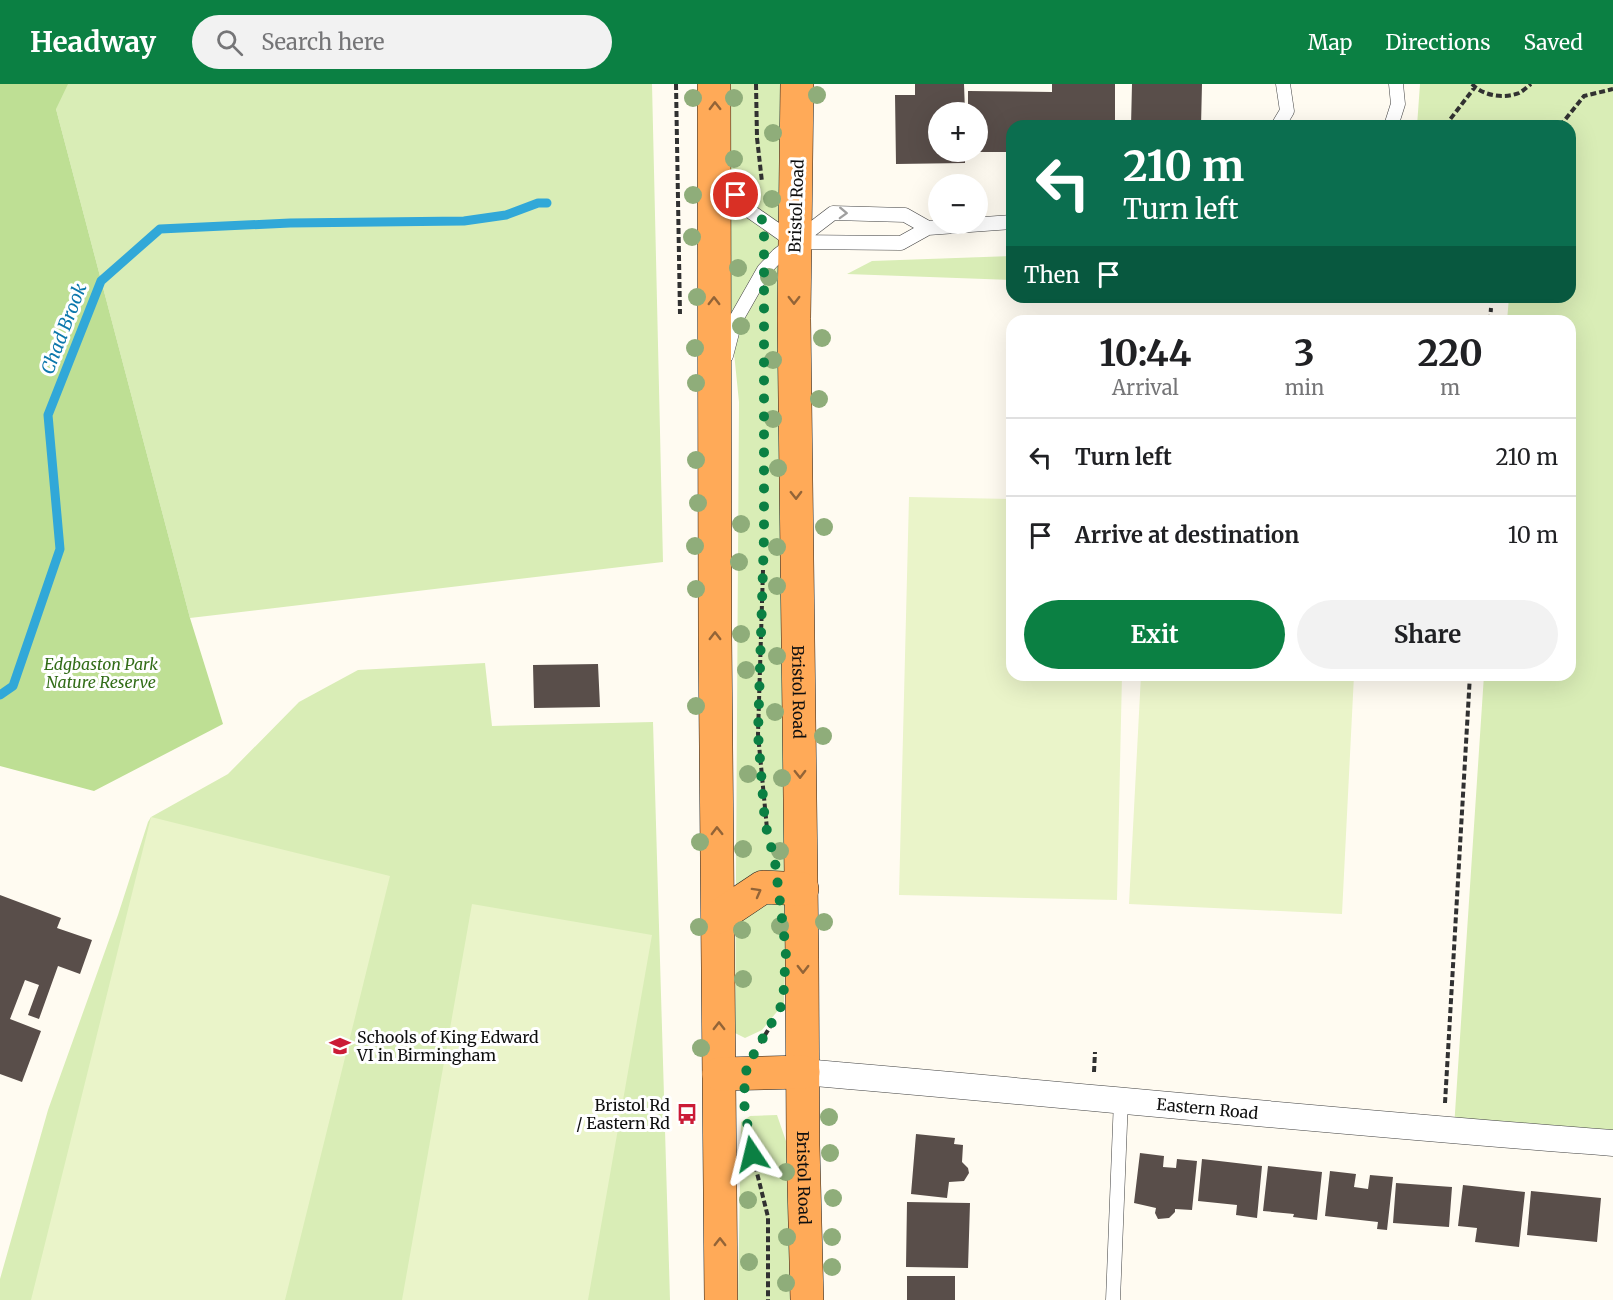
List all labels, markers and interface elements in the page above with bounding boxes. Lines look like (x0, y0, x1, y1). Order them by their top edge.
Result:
search box (192, 15, 612, 69)
text: Headway (30, 24, 156, 60)
icon: search (213, 26, 246, 59)
text: Search here (261, 28, 385, 56)
text: Map (1308, 29, 1352, 56)
text: Directions (1385, 29, 1490, 56)
text: Saved (1523, 29, 1583, 56)
one-way arrow (708, 102, 721, 111)
map controls (928, 102, 988, 234)
button: + (928, 102, 988, 162)
text: 210 m (1123, 140, 1244, 192)
icon: left (1024, 144, 1102, 222)
street label: Bristol Road (784, 158, 808, 253)
pin (710, 169, 761, 220)
button: − (928, 174, 988, 234)
icon: arrive (719, 178, 752, 211)
text: Turn left (1123, 192, 1238, 226)
one-way arrow (839, 207, 848, 219)
icon: arrive (1092, 258, 1125, 291)
text: Then (1024, 261, 1080, 289)
water label: Chad Brook (36, 280, 91, 377)
one-way arrow (788, 296, 800, 305)
one-way arrow (708, 297, 720, 306)
text: 10:44 (1099, 331, 1191, 376)
text: 3 (1294, 331, 1315, 376)
text: 220 (1417, 331, 1483, 376)
text: Arrival (1112, 375, 1179, 400)
text: min (1285, 375, 1324, 400)
text: m (1440, 375, 1460, 400)
icon: left (1024, 441, 1057, 474)
text: Turn left (1075, 443, 1172, 471)
text: 210 m (1495, 443, 1558, 471)
one-way arrow (790, 491, 803, 500)
icon: arrive (1024, 519, 1057, 552)
text: Arrive at destination (1075, 521, 1299, 549)
text: 10 m (1508, 521, 1558, 549)
button: Exit (1024, 600, 1285, 669)
button: Share (1297, 600, 1558, 669)
one-way arrow (709, 631, 721, 640)
street label: Bristol Road (788, 645, 809, 739)
park label: Edgbaston Park Nature Reserve (44, 654, 158, 692)
one-way arrow (794, 770, 806, 779)
one-way arrow (711, 826, 723, 835)
one-way arrow (751, 888, 761, 899)
one-way arrow (796, 965, 809, 974)
one-way arrow (713, 1021, 725, 1030)
place label: Schools of King Edward VI in Birmingham (356, 1027, 539, 1065)
school or university icon: Schools of King Edward VI in Birmingham (328, 1034, 352, 1058)
street label: Eastern Road (1156, 1094, 1259, 1123)
place label: Bristol Rd / Eastern Rd (576, 1095, 670, 1133)
bus stop icon: Bristol Rd / Eastern Rd (675, 1102, 699, 1126)
position arrow (720, 1122, 784, 1186)
street label: Bristol Road (793, 1131, 815, 1225)
one-way arrow (714, 1237, 726, 1246)

